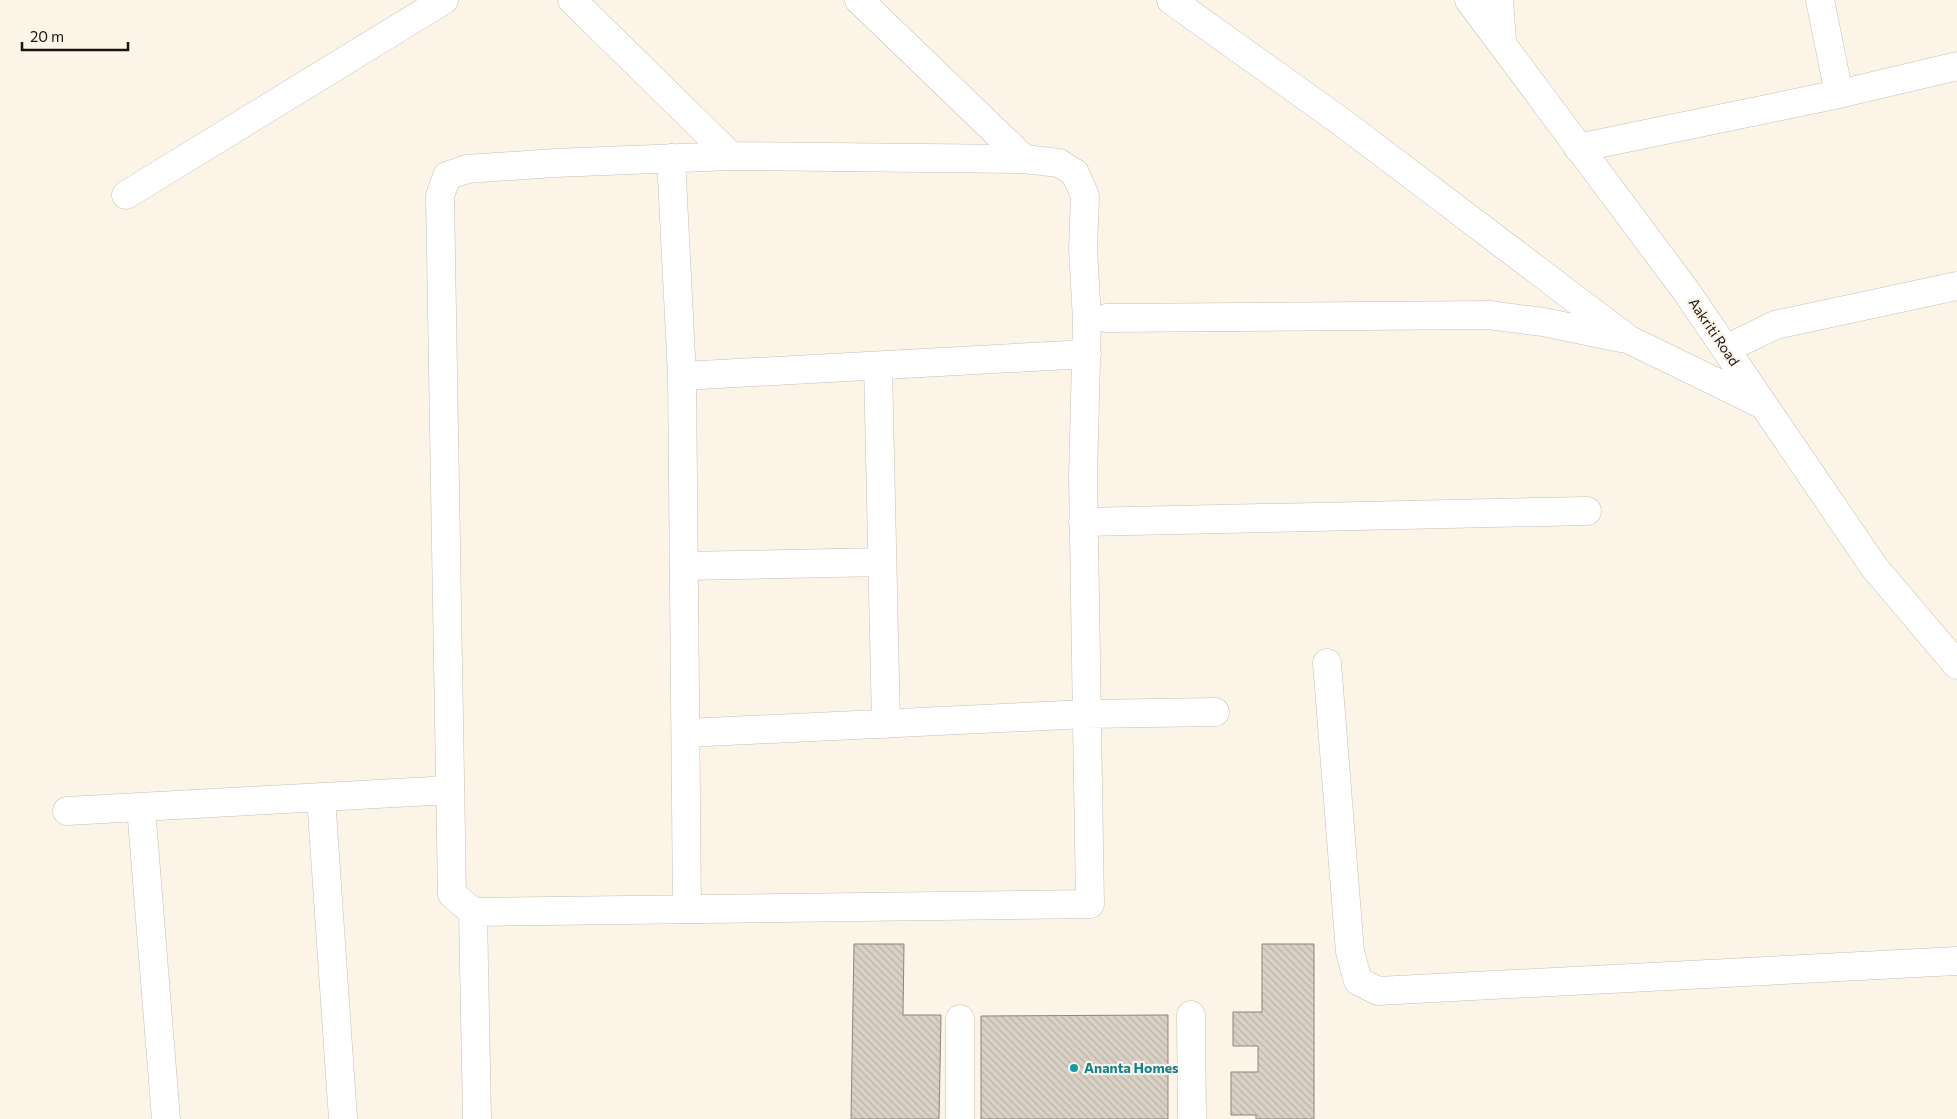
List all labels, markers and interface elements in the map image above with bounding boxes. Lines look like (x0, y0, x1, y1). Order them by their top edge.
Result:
scale bar (22, 20, 129, 52)
text: 20 m (30, 27, 64, 45)
street label: Aakriti Road (1685, 294, 1743, 369)
place label: Ananta Homes (1084, 1059, 1179, 1076)
marker: Ananta Homes (1068, 1062, 1080, 1074)

